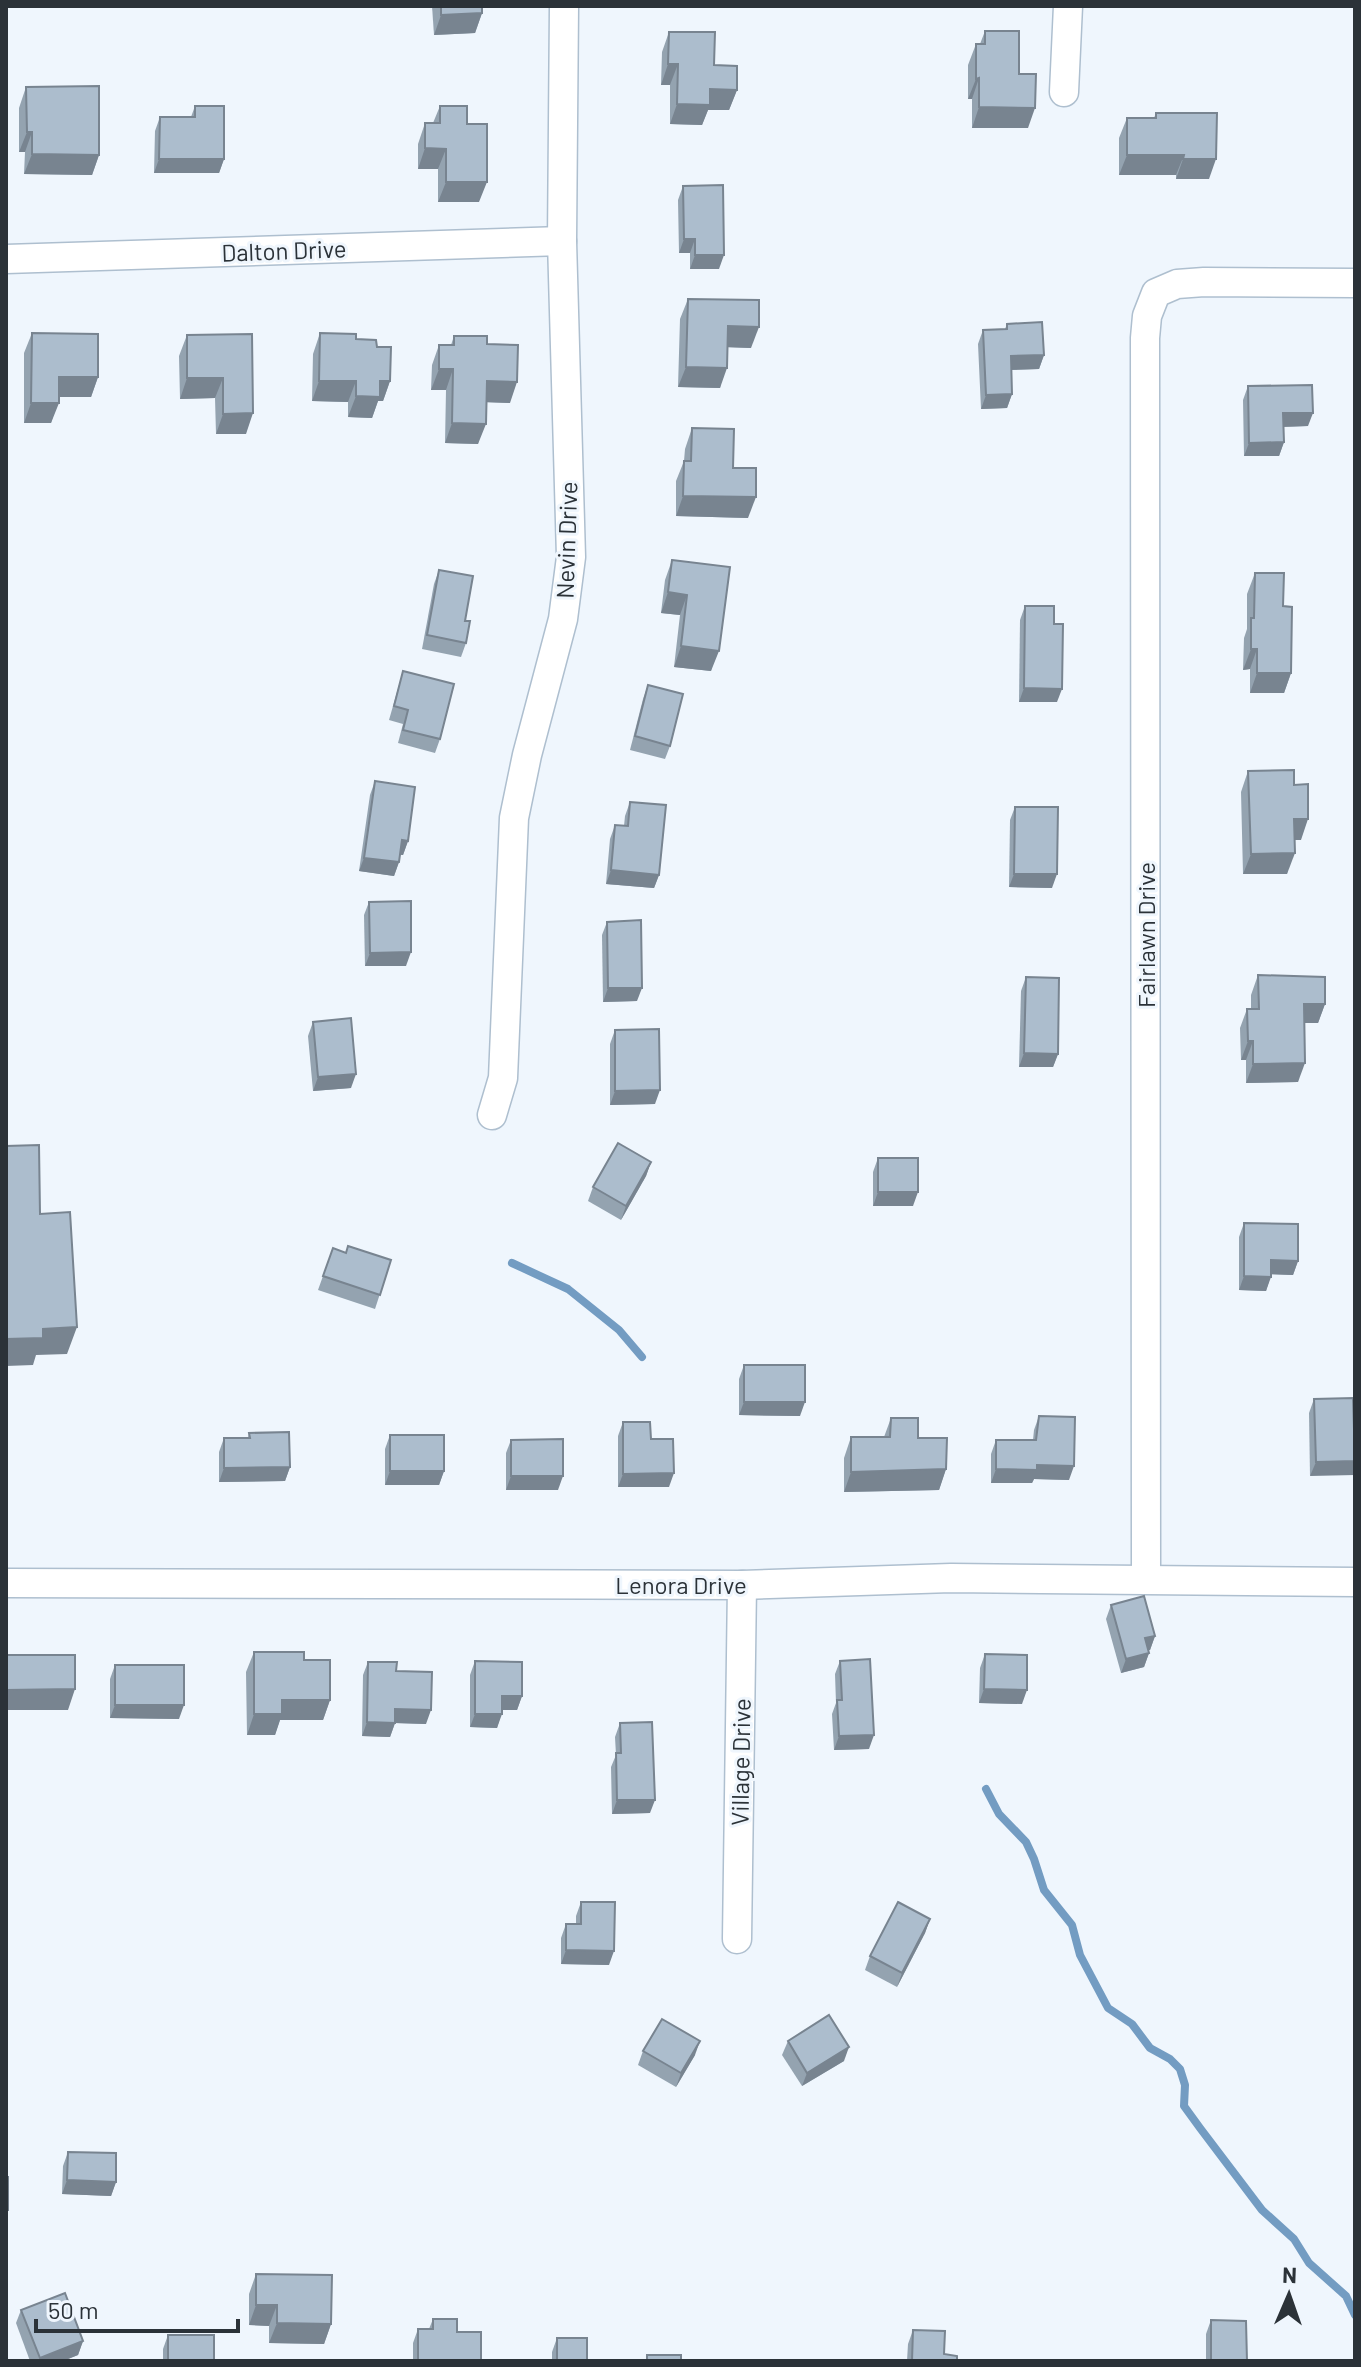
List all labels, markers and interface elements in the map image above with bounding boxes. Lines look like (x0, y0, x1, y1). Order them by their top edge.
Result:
street label: Dalton Drive (221, 233, 347, 267)
street label: Nevin Drive (549, 481, 583, 599)
street label: Fairlawn Drive (1131, 862, 1160, 1008)
street label: Lenora Drive (615, 1570, 747, 1599)
street label: Village Drive (724, 1698, 756, 1826)
north arrow (1249, 2255, 1329, 2335)
text: N (1282, 2261, 1298, 2287)
scale bar (36, 2283, 238, 2333)
text: 50 m (48, 2295, 99, 2324)

